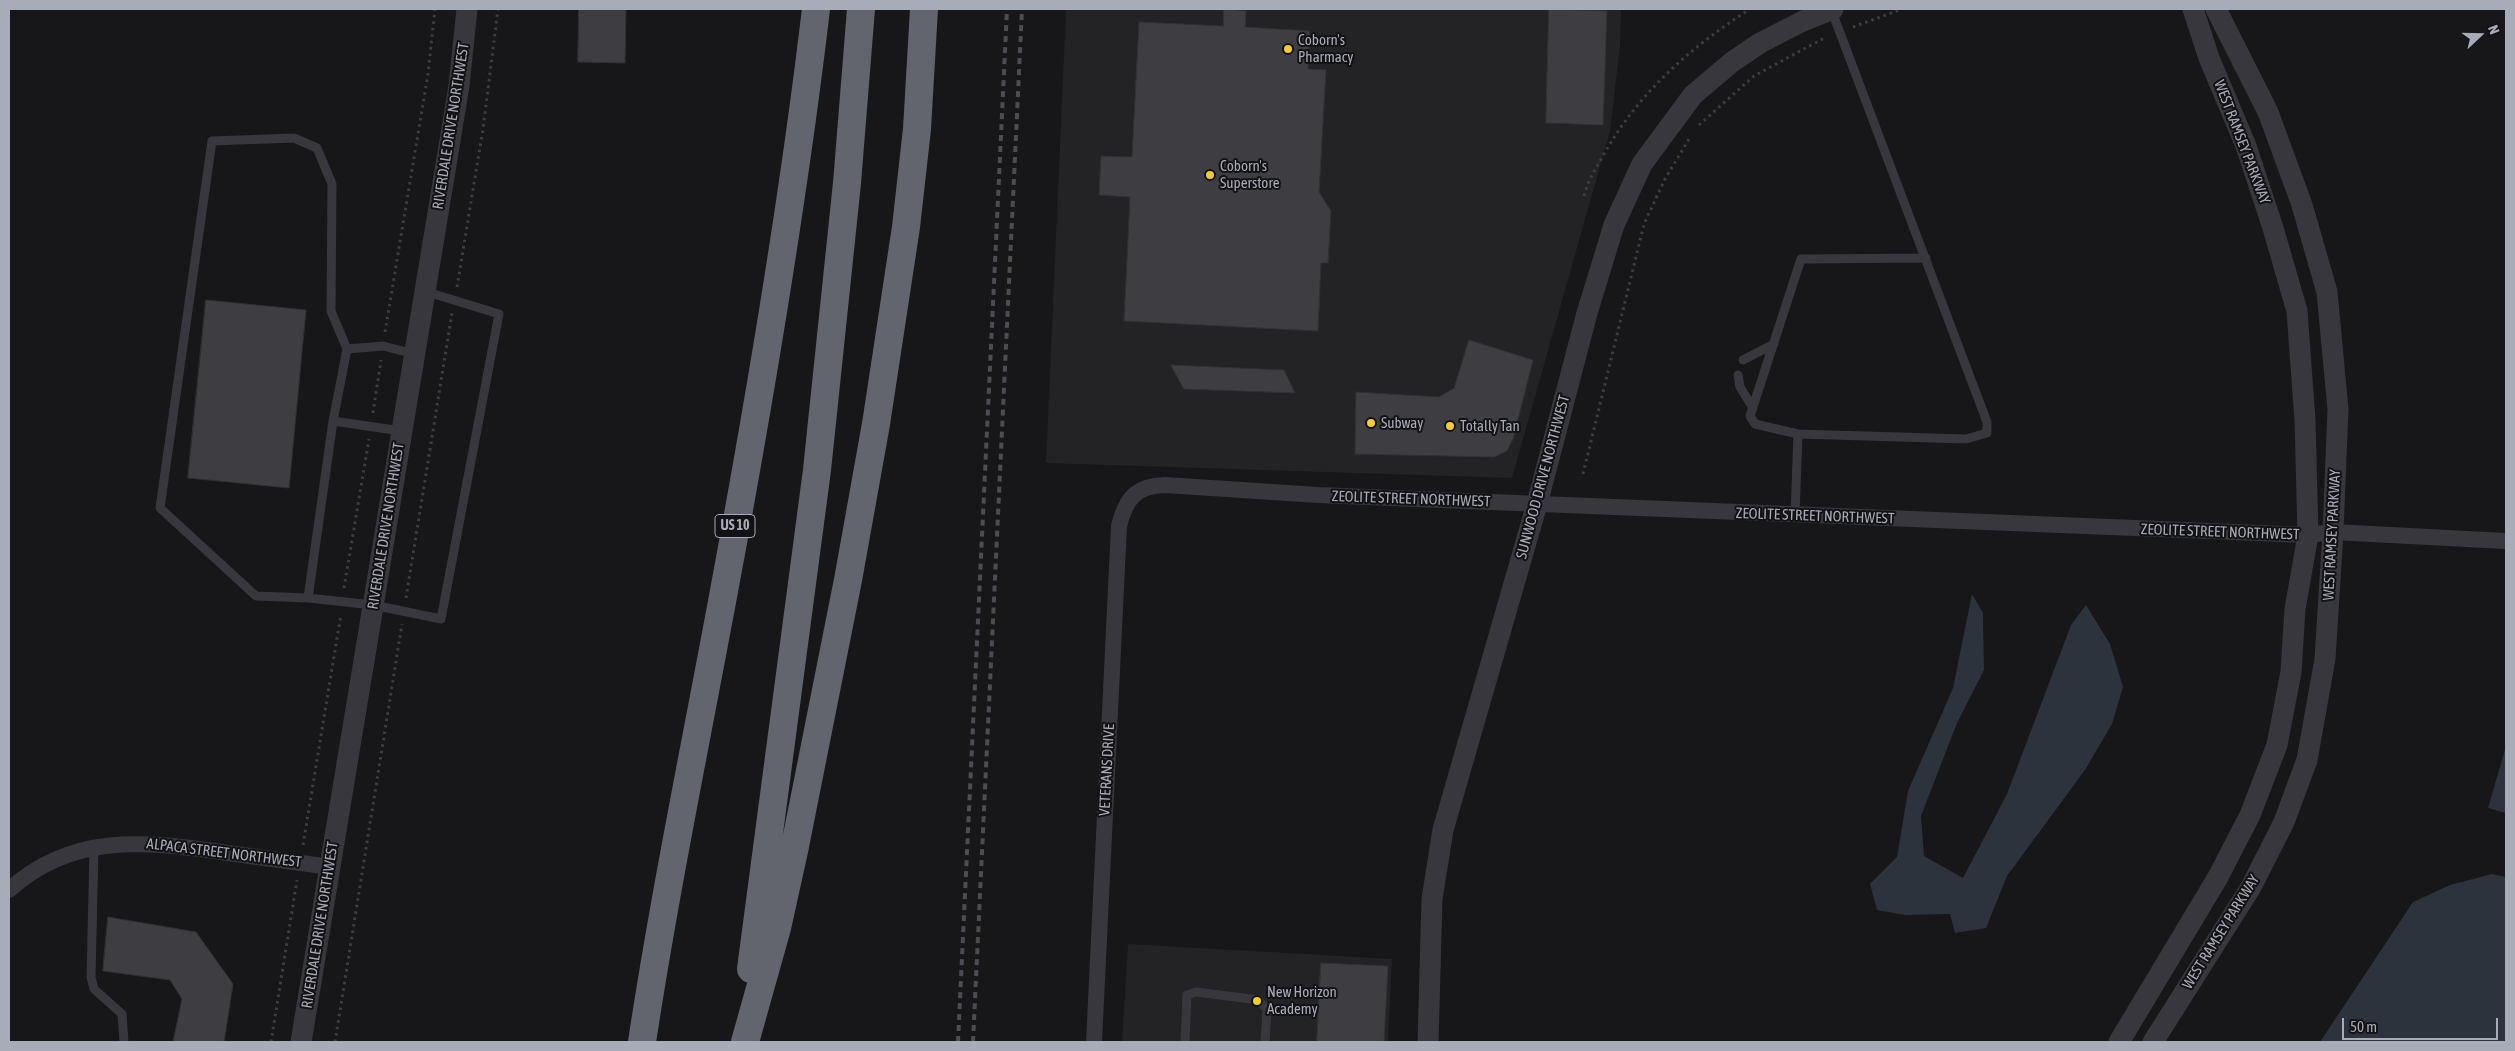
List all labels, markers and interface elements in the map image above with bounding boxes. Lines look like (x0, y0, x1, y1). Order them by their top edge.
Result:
north arrow (2455, 10, 2505, 60)
text: N (2485, 23, 2503, 36)
place label: Coborn's Pharmacy (1298, 31, 1354, 66)
street label: RIVERDALE DRIVE NORTHWEST (429, 41, 473, 211)
marker: Coborn's Pharmacy (1282, 43, 1294, 55)
street label: WEST RAMSEY PARKWAY (2210, 77, 2274, 207)
place label: Coborn's Superstore (1220, 157, 1280, 192)
marker: Coborn's Superstore (1204, 169, 1216, 181)
street label: SUNWOOD DRIVE NORTHWEST (1512, 393, 1574, 561)
place label: Subway (1381, 414, 1423, 432)
marker: Subway (1365, 417, 1377, 429)
place label: Totally Tan (1460, 417, 1520, 435)
marker: Totally Tan (1444, 420, 1456, 432)
street label: RIVERDALE DRIVE NORTHWEST (364, 441, 408, 611)
street label: WEST RAMSEY PARKWAY (2320, 469, 2344, 601)
street label: ZEOLITE STREET NORTHWEST (1331, 487, 1491, 511)
street label: ZEOLITE STREET NORTHWEST (1735, 504, 1895, 528)
road number: US 10 (715, 514, 755, 538)
street label: ZEOLITE STREET NORTHWEST (2140, 520, 2300, 544)
street label: VETERANS DRIVE (1096, 723, 1118, 817)
street label: ALPACA STREET NORTHWEST (146, 835, 302, 871)
street label: RIVERDALE DRIVE NORTHWEST (298, 840, 342, 1010)
street label: WEST RAMSEY PARKWAY (2179, 872, 2263, 992)
place label: New Horizon Academy (1267, 983, 1337, 1018)
marker: New Horizon Academy (1251, 995, 1263, 1007)
scale bar (2345, 1008, 2501, 1040)
text: 50 m (2350, 1018, 2377, 1035)

